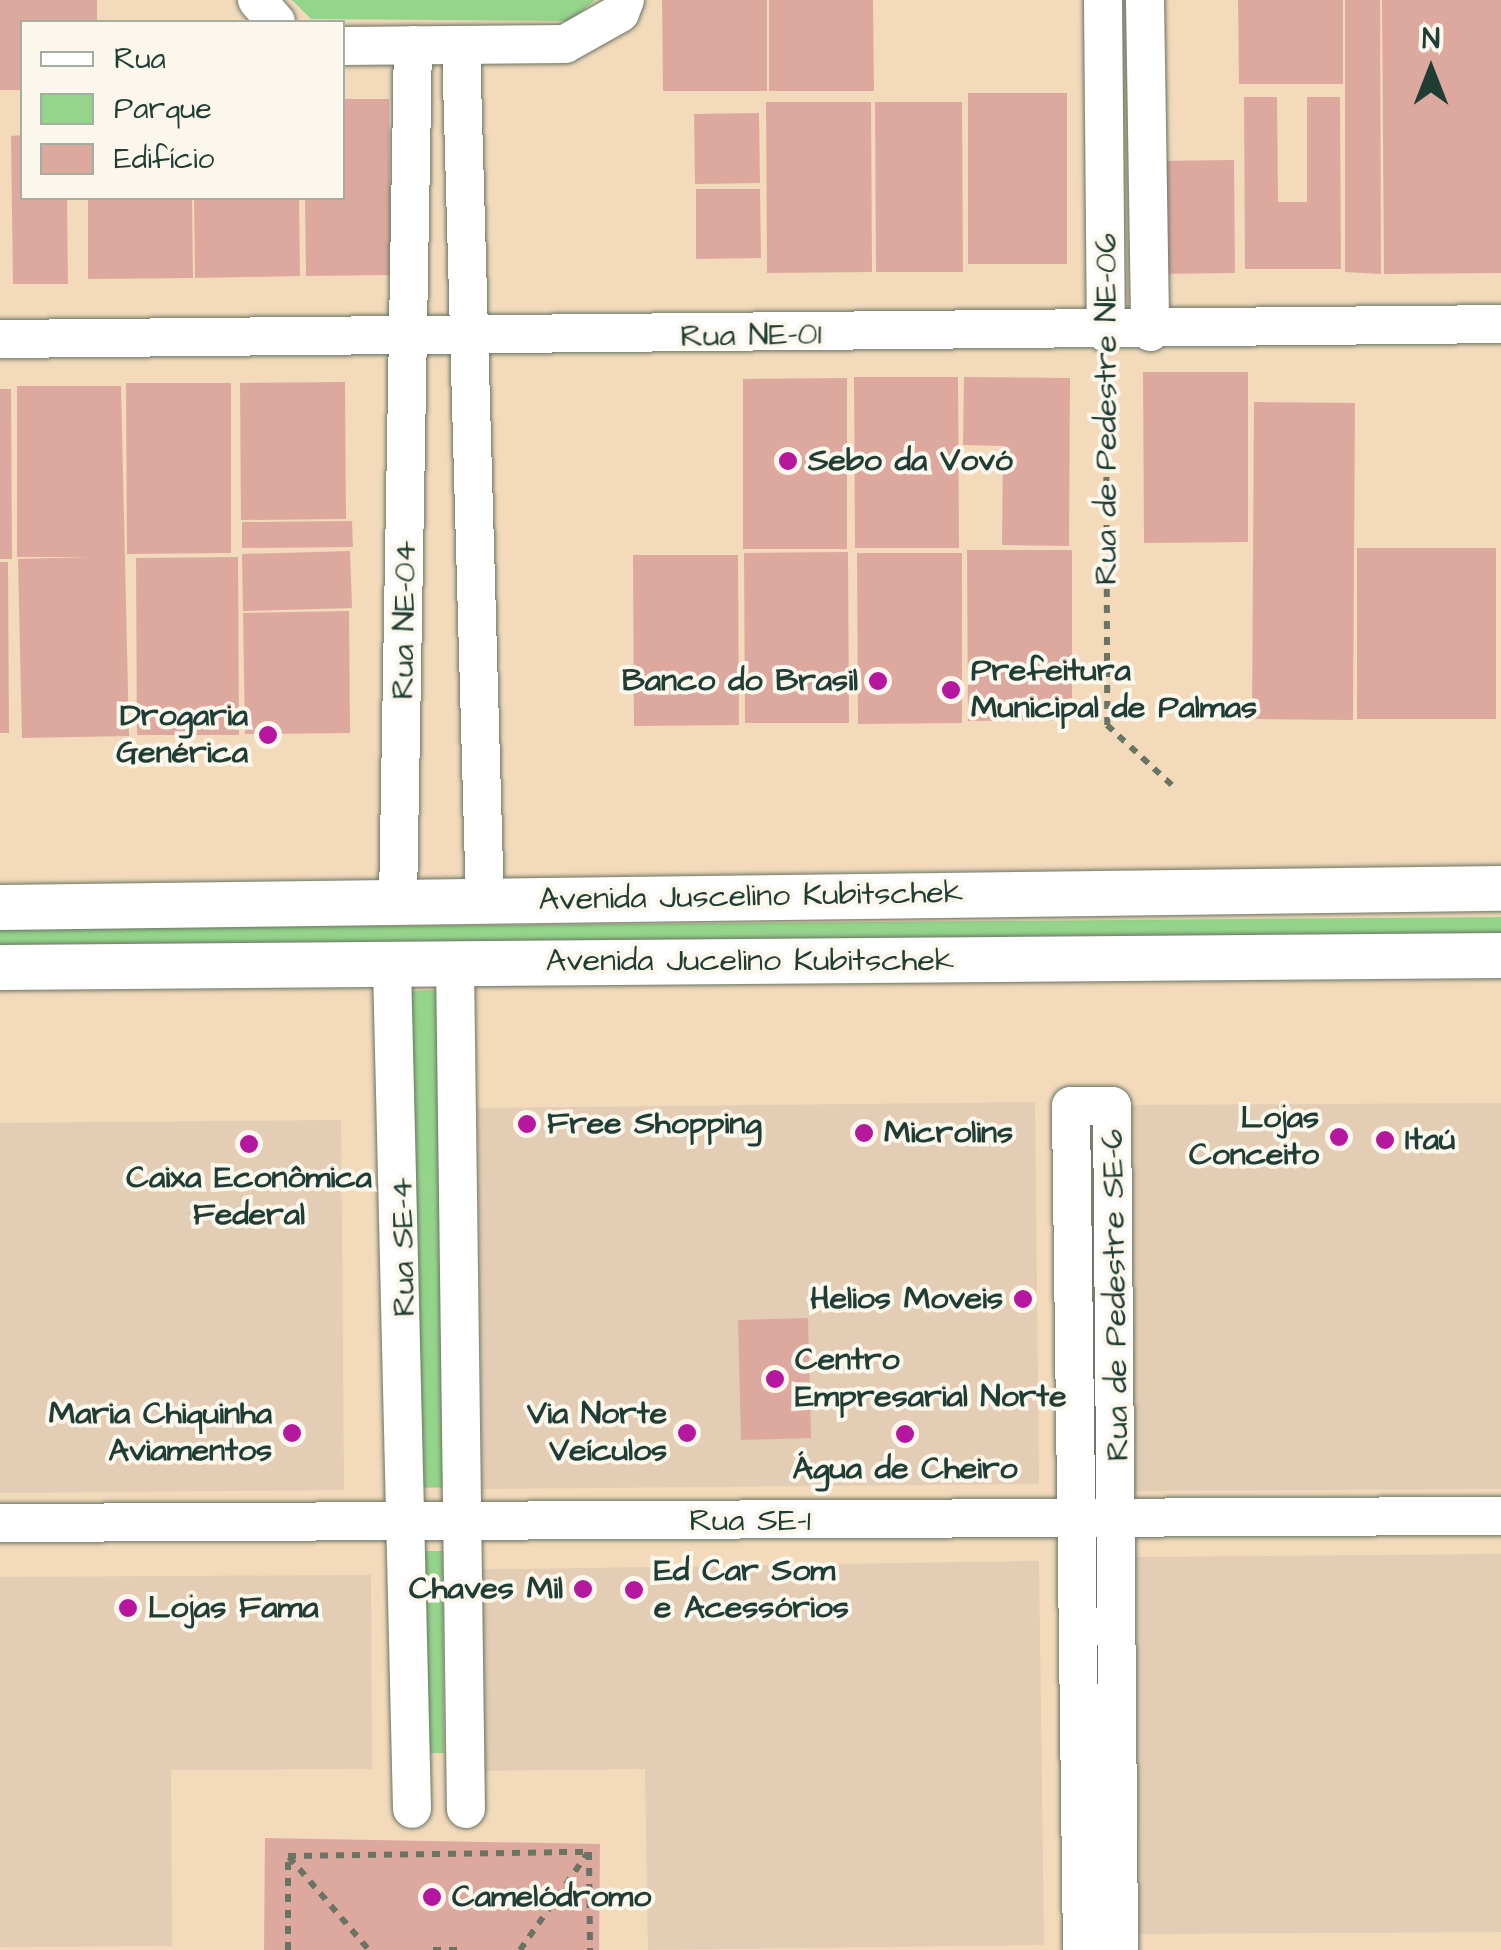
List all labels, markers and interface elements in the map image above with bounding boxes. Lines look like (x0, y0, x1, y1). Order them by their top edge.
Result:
legend (20, 20, 345, 200)
north arrow (1381, 20, 1481, 120)
text: N (1422, 20, 1440, 59)
text: Rua (114, 38, 166, 80)
text: Parque (114, 88, 212, 130)
text: Edifício (114, 138, 214, 180)
street label: Rua de Pedestre NE-06 (1088, 233, 1126, 585)
street label: Rua NE-01 (680, 316, 822, 356)
place label: Sebo da Vovó (808, 442, 1013, 480)
marker: Sebo da Vovó (777, 450, 799, 472)
street label: Rua NE-04 (384, 540, 426, 700)
place label: Prefeitura Municipal de Palmas (971, 653, 1257, 728)
place label: Banco do Brasil (622, 662, 858, 700)
marker: Banco do Brasil (867, 670, 889, 692)
marker: Prefeitura Municipal de Palmas (940, 679, 962, 701)
place label: Drogaria Genérica (116, 698, 248, 773)
marker: Drogaria Genérica (257, 724, 279, 746)
street label: Avenida Juscelino Kubitschek (538, 874, 964, 920)
street label: Avenida Jucelino Kubitschek (546, 942, 954, 980)
place label: Lojas Conceito (1189, 1100, 1319, 1175)
place label: Free Shopping (547, 1105, 762, 1143)
marker: Free Shopping (516, 1113, 538, 1135)
place label: Microlins (884, 1114, 1013, 1152)
place label: Itaú (1405, 1121, 1455, 1159)
marker: Microlins (853, 1122, 875, 1144)
marker: Lojas Conceito (1328, 1126, 1350, 1148)
street label: Rua de Pedestre SE-6 (1094, 1128, 1138, 1462)
marker: Itaú (1374, 1129, 1396, 1151)
marker: Caixa Econômica Federal (238, 1133, 260, 1155)
place label: Caixa Econômica Federal (126, 1160, 372, 1235)
street label: Rua SE-4 (384, 1177, 424, 1317)
place label: Helios Moveis (810, 1280, 1003, 1318)
marker: Helios Moveis (1012, 1288, 1034, 1310)
place label: Centro Empresarial Norte (795, 1342, 1067, 1417)
marker: Centro Empresarial Norte (764, 1368, 786, 1390)
place label: Maria Chiquinha Aviamentos (49, 1396, 272, 1471)
place label: Via Norte Veículos (527, 1396, 667, 1471)
marker: Maria Chiquinha Aviamentos (281, 1422, 303, 1444)
marker: Via Norte Veículos (676, 1422, 698, 1444)
marker: Água de Cheiro (894, 1423, 916, 1445)
place label: Água de Cheiro (792, 1450, 1018, 1488)
street label: Rua SE-1 (689, 1502, 811, 1540)
place label: Ed Car Som e Acessórios (654, 1553, 849, 1628)
place label: Chaves Mil (409, 1570, 563, 1608)
marker: Chaves Mil (572, 1578, 594, 1600)
marker: Ed Car Som e Acessórios (623, 1579, 645, 1601)
place label: Lojas Fama (148, 1589, 319, 1627)
marker: Lojas Fama (117, 1597, 139, 1619)
place label: Camelódromo (452, 1878, 651, 1916)
marker: Camelódromo (421, 1886, 443, 1908)

